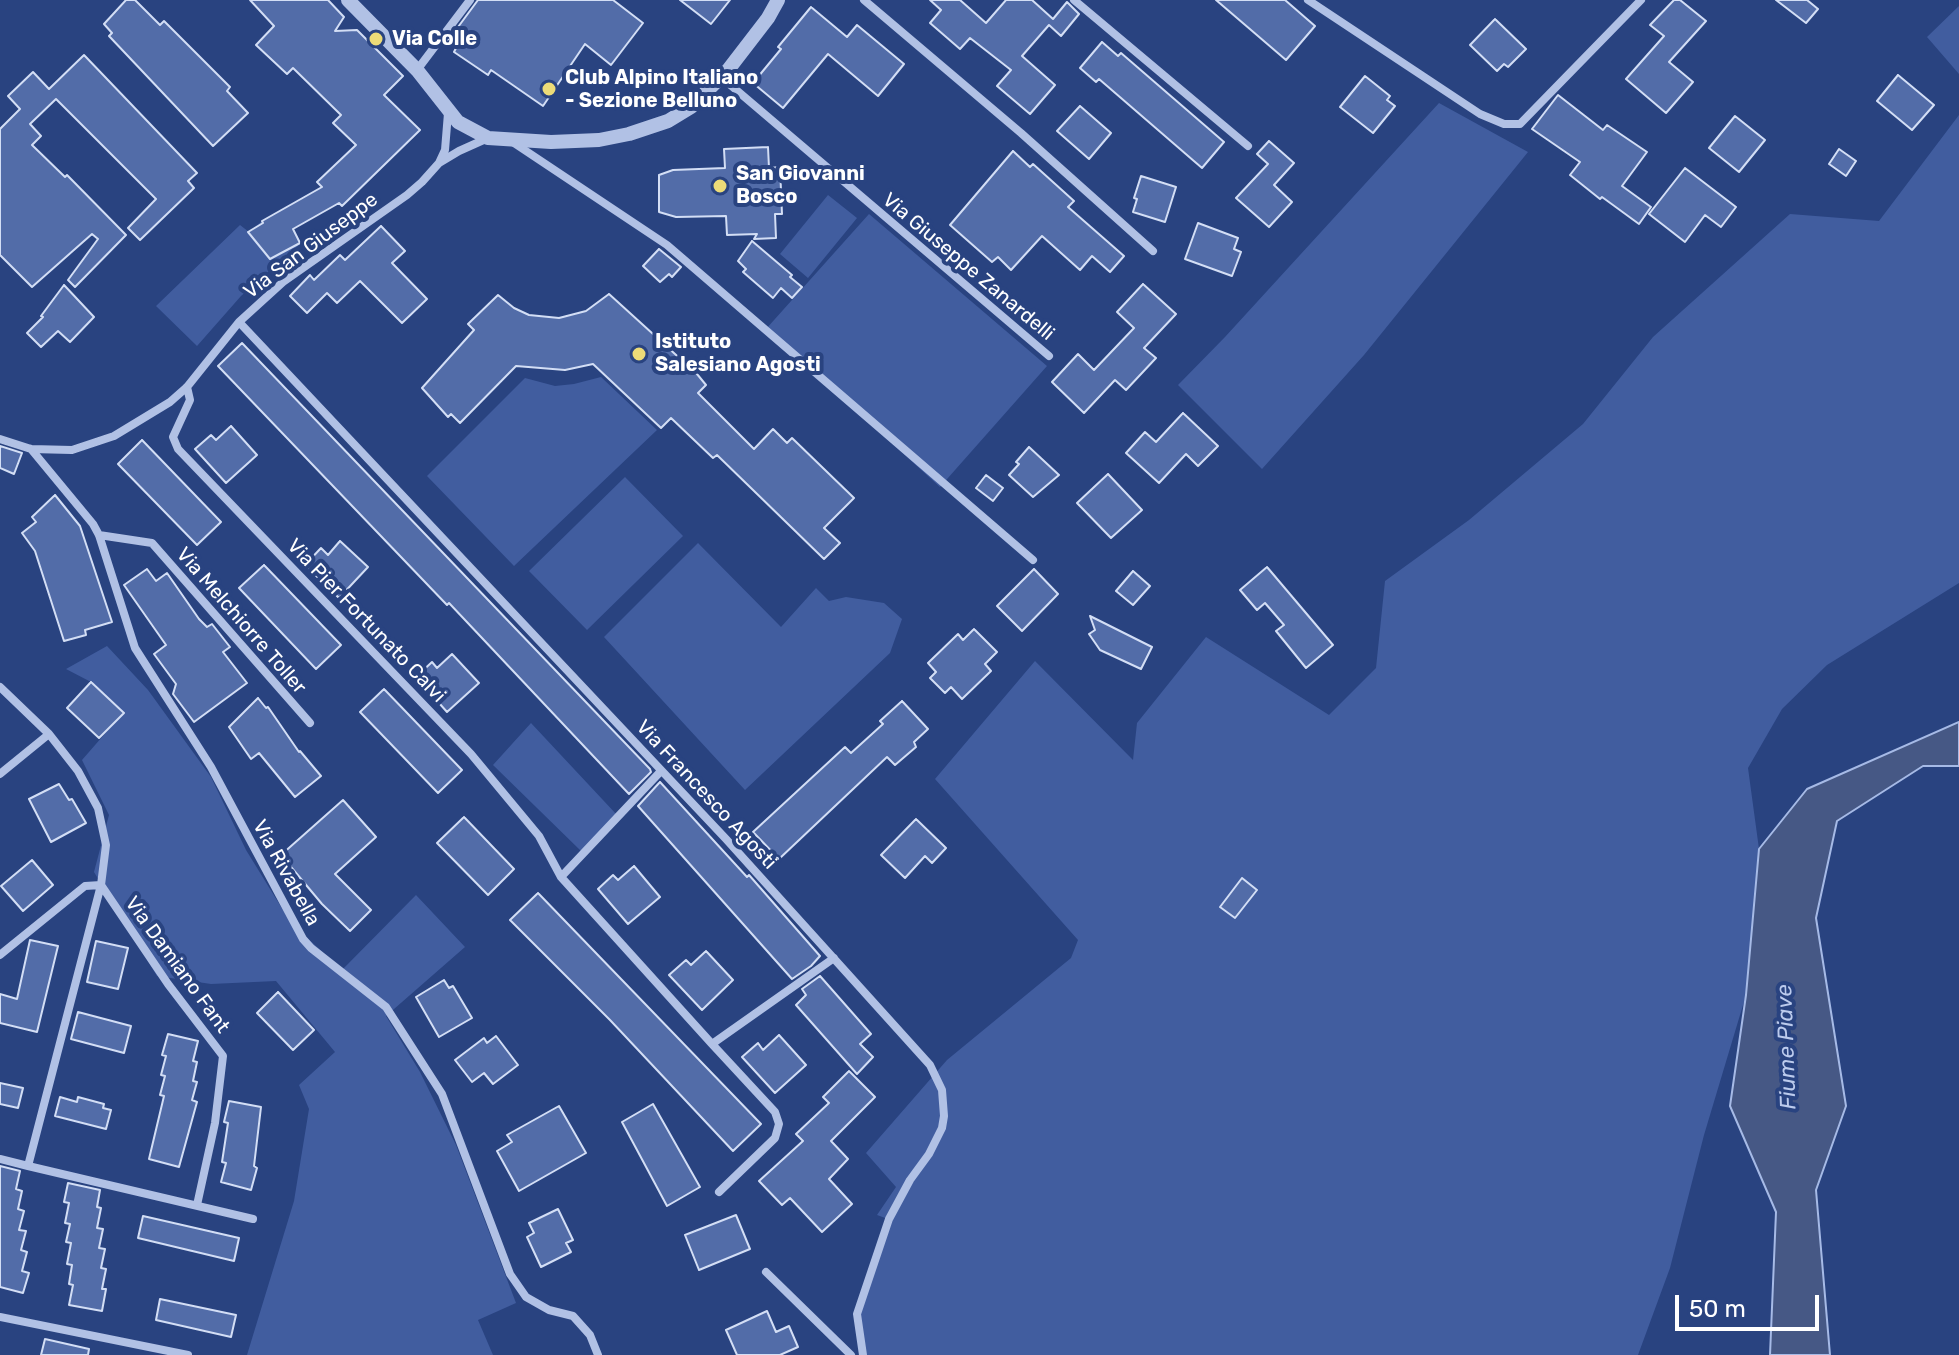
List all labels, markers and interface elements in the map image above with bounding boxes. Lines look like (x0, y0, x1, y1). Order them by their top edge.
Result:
place label: Via Colle (392, 27, 477, 51)
marker: Via Colle (367, 30, 385, 48)
place label: Club Alpino Italiano - Sezione Belluno (565, 66, 758, 113)
marker: Club Alpino Italiano - Sezione Belluno (540, 80, 558, 98)
place label: San Giovanni Bosco (736, 162, 865, 209)
marker: San Giovanni Bosco (711, 177, 729, 195)
street label: Via San Giuseppe (239, 188, 383, 304)
street label: Via Giuseppe Zanardelli (877, 188, 1059, 346)
place label: Istituto Salesiano Agosti (655, 330, 821, 377)
marker: Istituto Salesiano Agosti (630, 345, 648, 363)
street label: Via Pier Fortunato Calvi (282, 534, 450, 708)
street label: Via Melchiorre Toller (171, 543, 311, 699)
street label: Via Francesco Agosti (631, 715, 781, 875)
street label: Via Rivabella (247, 816, 325, 930)
street label: Via Damiano Fant (119, 892, 235, 1038)
water label: Fiume Piave (1772, 984, 1802, 1110)
scale bar (1679, 1279, 1823, 1329)
text: 50 m (1689, 1295, 1746, 1323)

